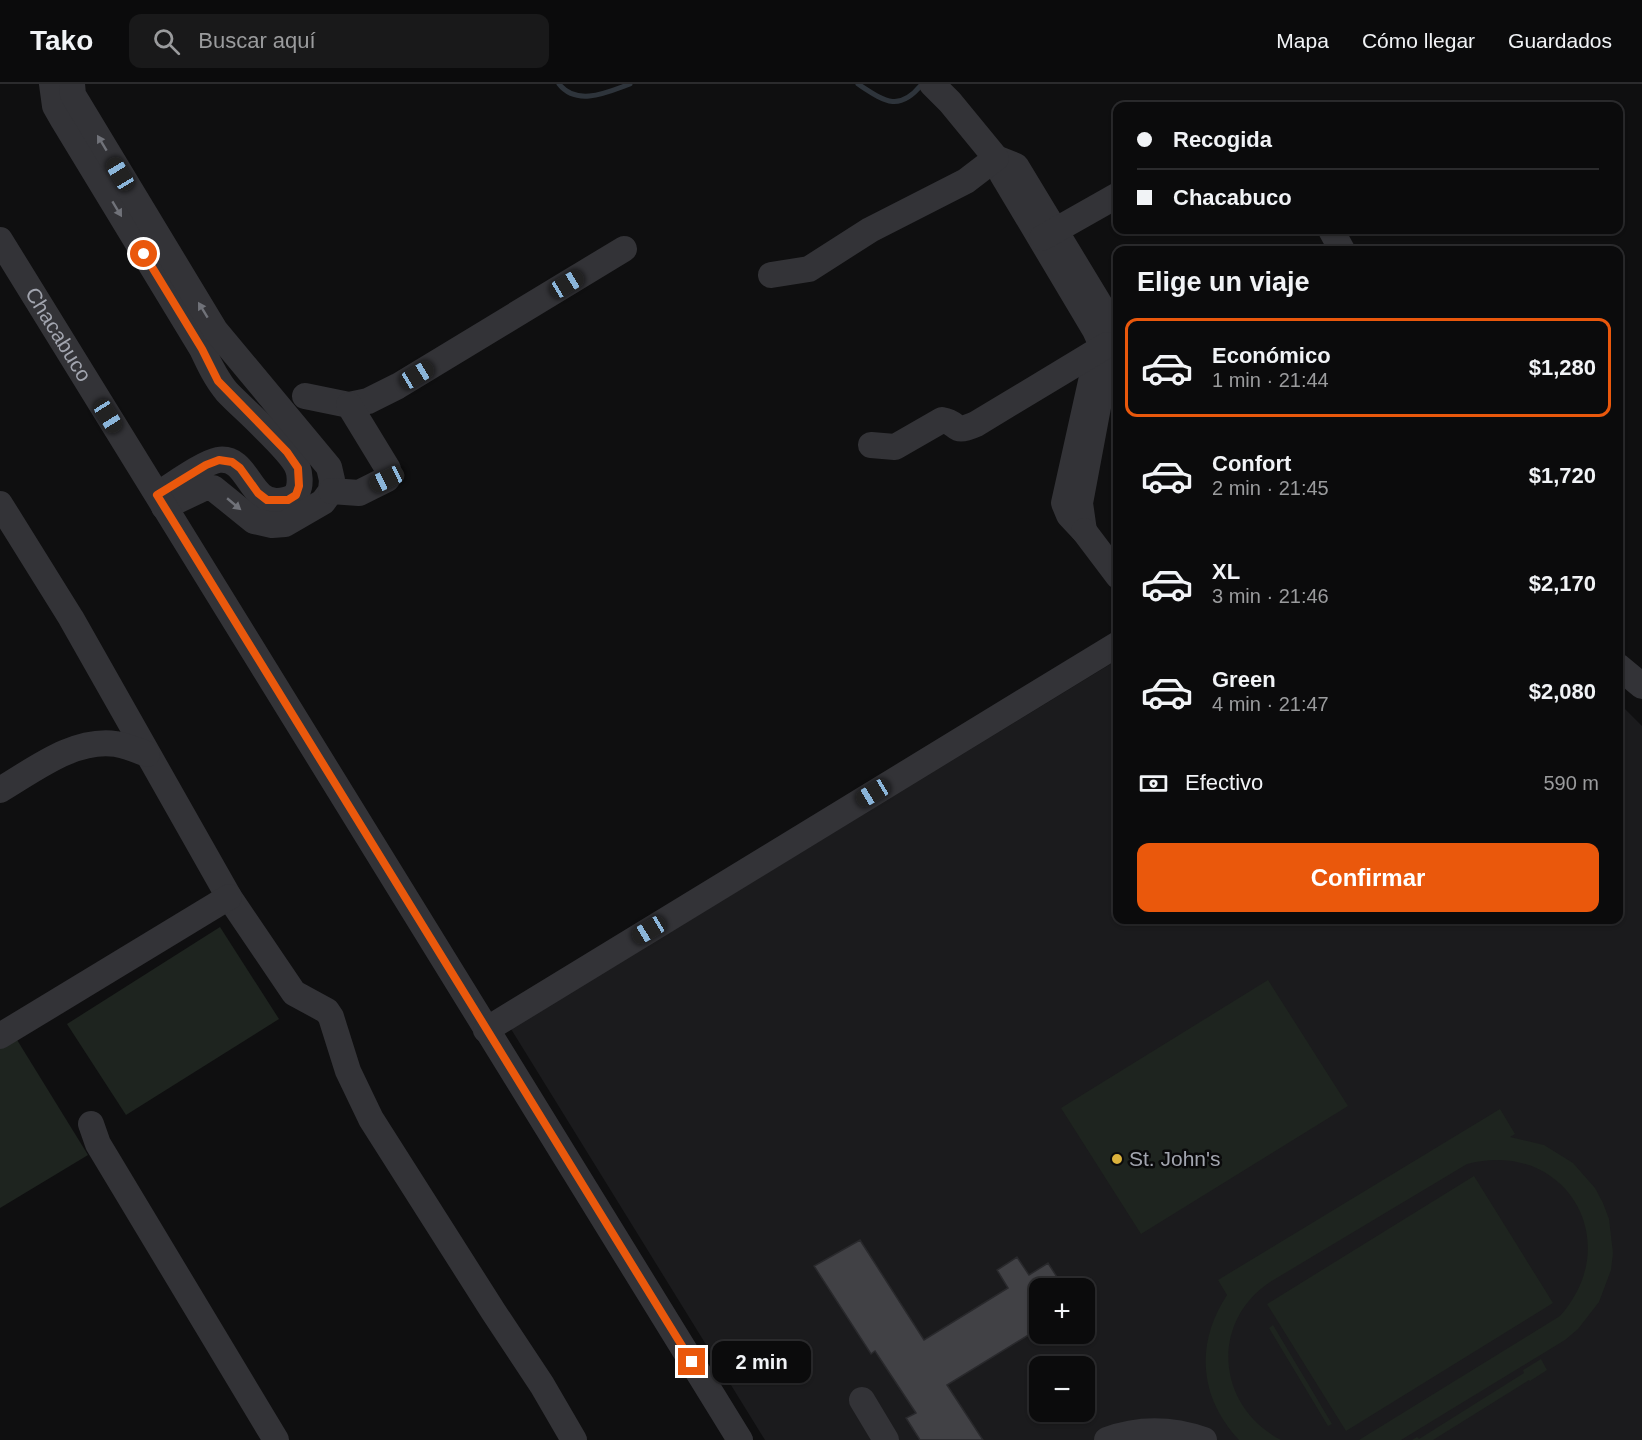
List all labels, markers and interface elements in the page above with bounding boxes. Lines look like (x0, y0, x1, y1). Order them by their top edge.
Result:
search box (129, 14, 549, 68)
text: Tako (30, 25, 93, 56)
icon: search (150, 25, 183, 58)
text: Buscar aquí (198, 28, 316, 53)
text: Mapa (1276, 29, 1329, 52)
text: Cómo llegar (1362, 29, 1475, 52)
text: Guardados (1508, 29, 1612, 52)
text: Recogida (1173, 127, 1272, 152)
one-way arrow (96, 135, 107, 151)
car (103, 154, 137, 194)
text: Chacabuco (1173, 185, 1292, 210)
one-way arrow (112, 201, 123, 217)
route start (130, 240, 157, 267)
car (547, 267, 587, 301)
text: Elige un viaje (1137, 267, 1310, 297)
street label: Chacabuco (21, 283, 96, 385)
one-way arrow (197, 302, 208, 318)
icon: car (1140, 341, 1194, 395)
text: Económico (1212, 343, 1331, 368)
text: $1,280 (1529, 355, 1596, 380)
car (397, 358, 437, 392)
text: 1 min · 21:44 (1212, 369, 1329, 391)
car (91, 396, 125, 436)
icon: car (1140, 449, 1194, 503)
text: Confort (1212, 451, 1291, 476)
car (367, 463, 407, 495)
text: $1,720 (1529, 463, 1596, 488)
text: 2 min · 21:45 (1212, 477, 1329, 499)
one-way arrow (226, 497, 241, 510)
icon: car (1140, 557, 1194, 611)
text: XL (1212, 559, 1240, 584)
text: $2,170 (1529, 571, 1596, 596)
text: 3 min · 21:46 (1212, 585, 1329, 607)
icon: car (1140, 665, 1194, 719)
text: Green (1212, 667, 1276, 692)
text: $2,080 (1529, 679, 1596, 704)
text: 4 min · 21:47 (1212, 693, 1329, 715)
icon: cash (1137, 767, 1170, 800)
text: Efectivo (1185, 770, 1263, 795)
text: 590 m (1543, 772, 1599, 794)
car (853, 776, 893, 810)
button: Confirmar (1137, 843, 1599, 912)
car (629, 913, 669, 947)
place label: St. John's (1129, 1147, 1221, 1170)
marker: St. John's (1110, 1152, 1124, 1166)
map controls (1029, 1278, 1095, 1422)
button: + (1029, 1278, 1095, 1344)
callout: 2 min (713, 1341, 812, 1383)
route end (678, 1348, 705, 1375)
text: 2 min (735, 1351, 788, 1373)
button: − (1029, 1356, 1095, 1422)

